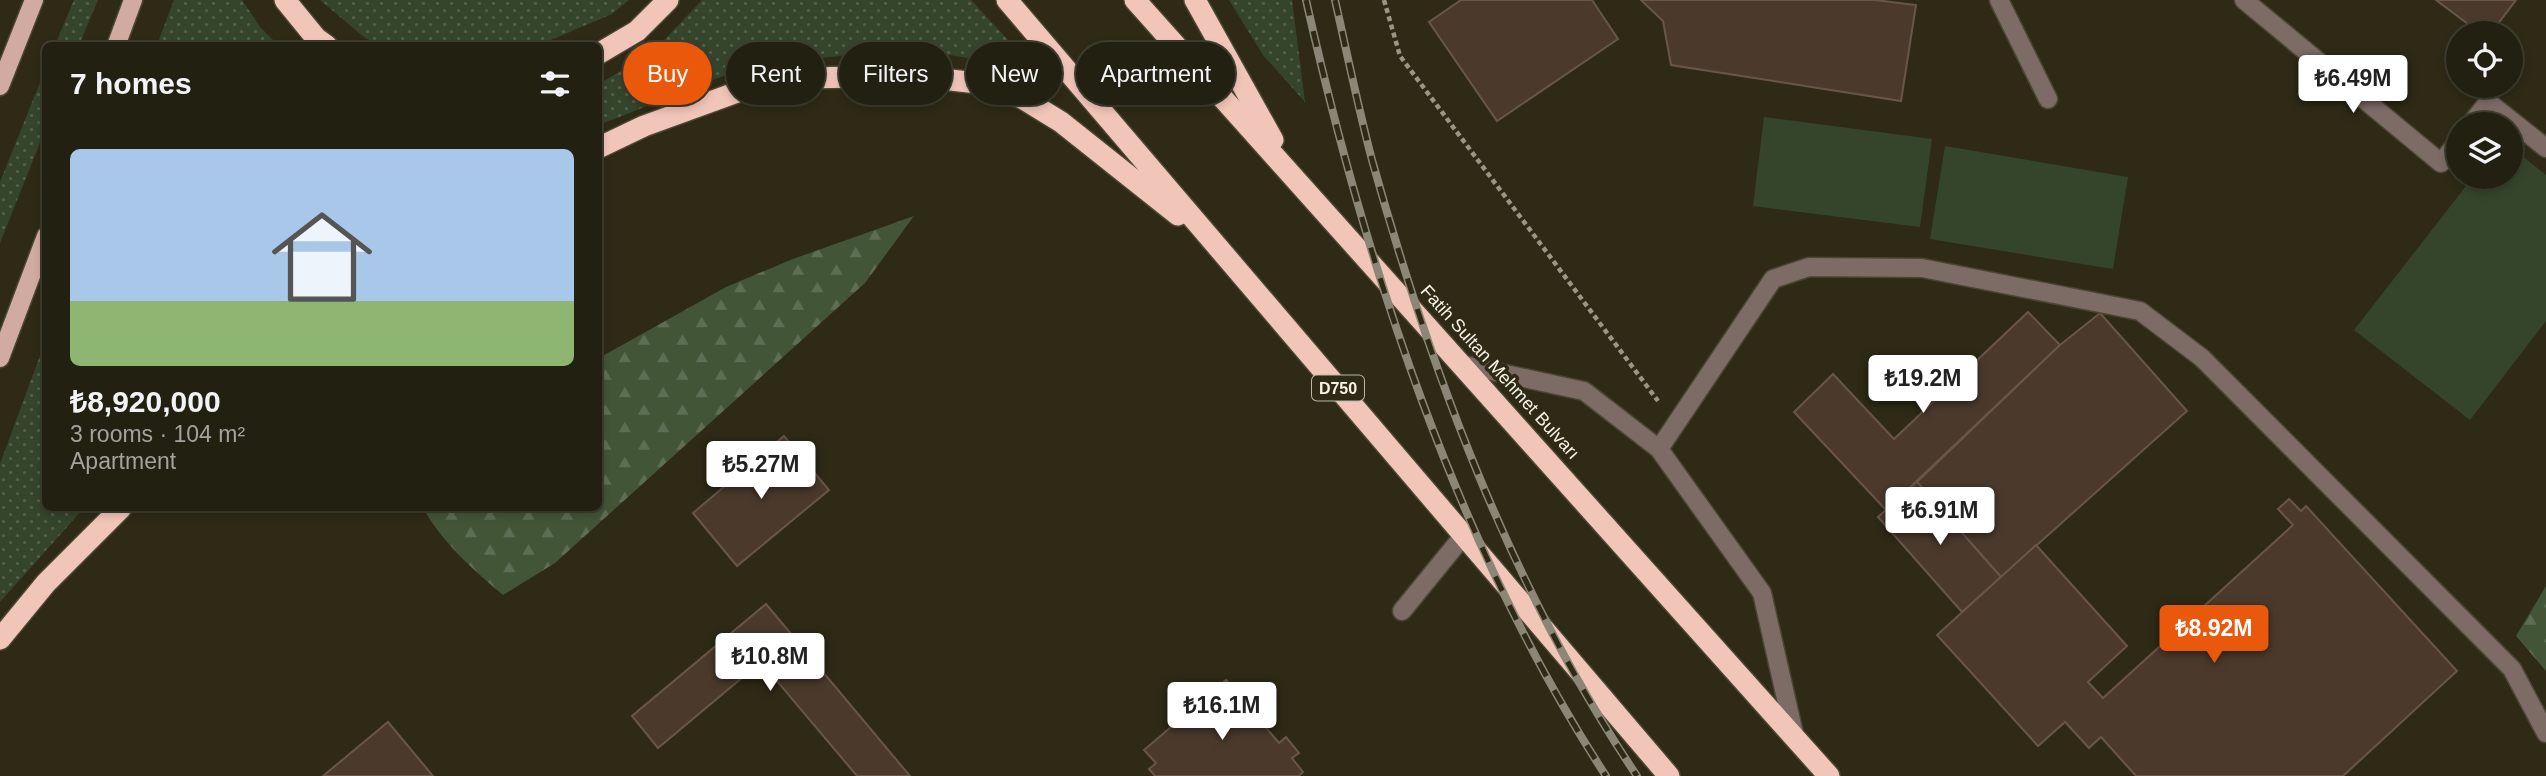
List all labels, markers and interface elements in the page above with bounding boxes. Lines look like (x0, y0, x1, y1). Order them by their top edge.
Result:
map controls (2446, 21, 2523, 189)
button: locate (2446, 21, 2523, 98)
chip: Buy (623, 42, 712, 105)
chip: Rent (726, 42, 825, 105)
chip: Filters (839, 42, 952, 105)
chip: New (966, 42, 1062, 105)
chip: Apartment (1076, 42, 1235, 105)
pin: ₺6.49M (2296, 55, 2410, 115)
icon: filters (536, 65, 574, 103)
text: ₺6.49M (2314, 65, 2392, 91)
text: 7 homes (70, 67, 192, 100)
button: layers (2446, 112, 2523, 189)
icon: home (259, 194, 385, 320)
street label: Fatih Sultan Mehmet Bulvarı (1417, 281, 1583, 463)
pin: ₺19.2M (1866, 356, 1980, 415)
text: ₺19.2M (1884, 365, 1962, 391)
road number: D750 (1312, 376, 1364, 400)
text: ₺8,920,000 (70, 385, 221, 418)
text: 3 rooms · 104 m² (70, 421, 245, 447)
pin: ₺5.27M (704, 442, 818, 501)
text: Apartment (70, 448, 176, 474)
text: ₺5.27M (722, 451, 800, 477)
pin: ₺6.91M (1883, 488, 1997, 547)
text: ₺6.91M (1901, 497, 1979, 523)
pin: ₺8.92M (2157, 606, 2271, 665)
text: ₺8.92M (2175, 615, 2253, 641)
pin: ₺10.8M (713, 634, 827, 693)
text: ₺10.8M (731, 643, 809, 669)
pin: ₺16.1M (1165, 682, 1279, 742)
text: ₺16.1M (1183, 692, 1261, 718)

